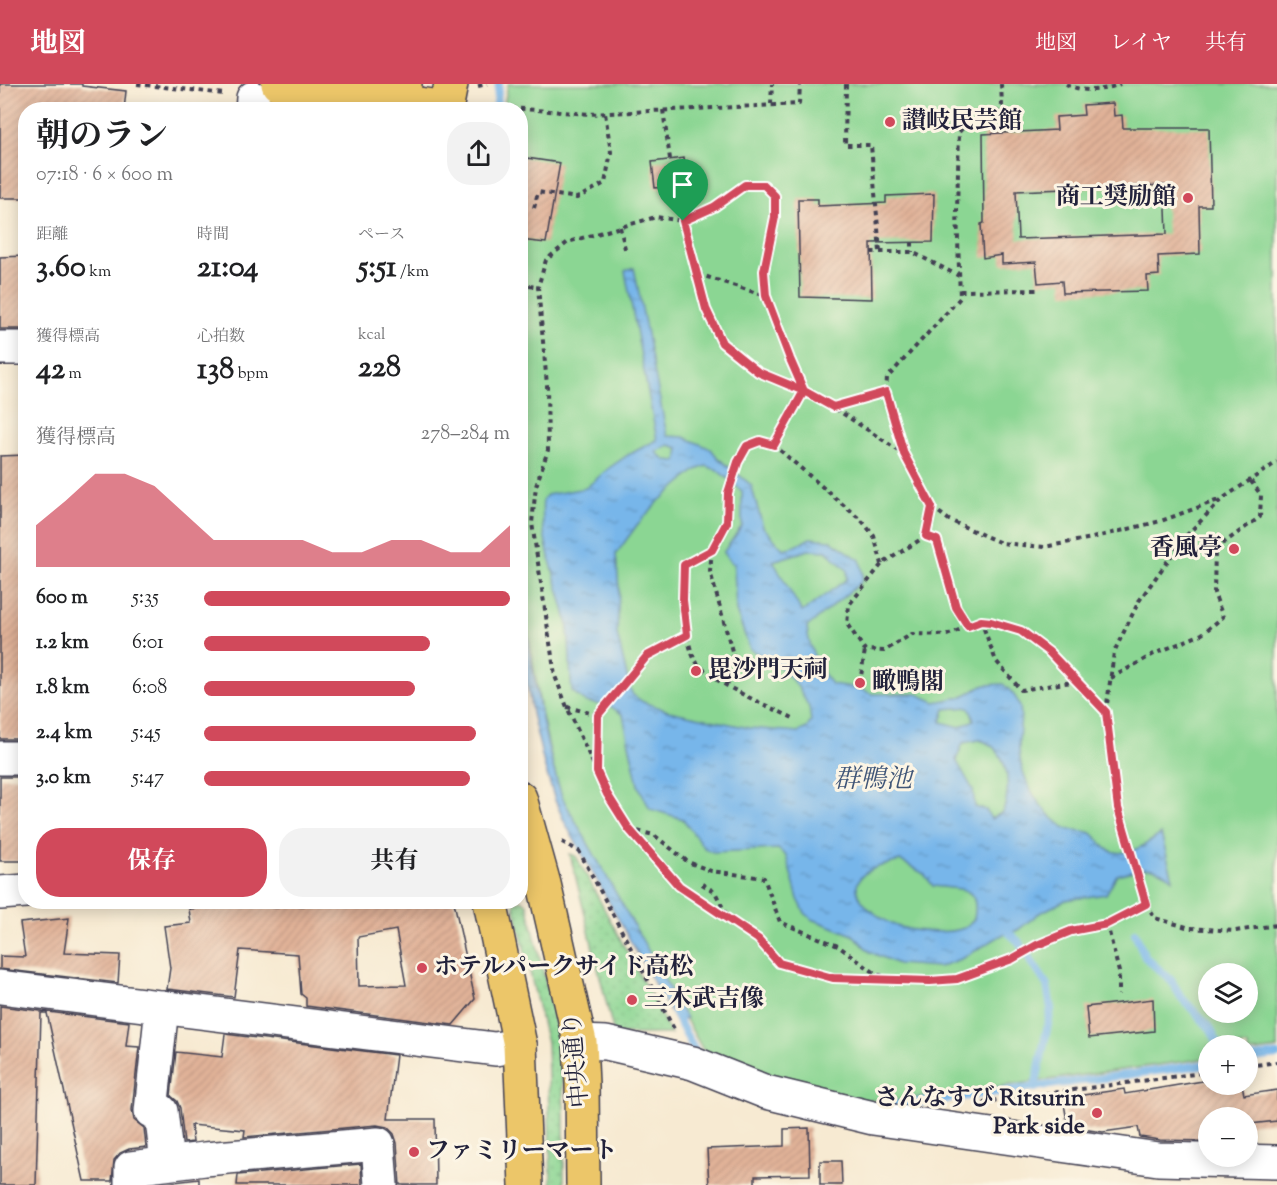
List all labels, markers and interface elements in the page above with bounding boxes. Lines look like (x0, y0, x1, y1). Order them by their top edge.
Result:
text: 地図 (30, 25, 86, 65)
text: 地図 (1035, 29, 1077, 59)
text: レイヤ (1110, 29, 1172, 59)
text: 共有 (1205, 29, 1247, 59)
place label: 讃岐民芸館 (902, 105, 1022, 139)
text: 朝のラン (36, 114, 168, 162)
marker: 讃岐民芸館 (883, 115, 897, 129)
button: share (447, 122, 510, 185)
pin (657, 159, 708, 221)
text: 07:18 · 6 × 600 m (36, 161, 173, 190)
icon: arrive (666, 168, 699, 201)
place label: 商工奨励館 (1056, 181, 1176, 215)
marker: 商工奨励館 (1181, 191, 1195, 205)
text: 距離 (36, 224, 68, 247)
text: 時間 (197, 224, 229, 247)
text: ペース (358, 224, 405, 247)
text: 3.60 (36, 247, 86, 290)
text: 21:04 (197, 247, 258, 290)
text: 5:51 (358, 247, 397, 290)
text: km (86, 261, 111, 284)
text: /km (397, 261, 429, 284)
text: kcal (358, 324, 386, 347)
text: 獲得標高 (36, 326, 100, 349)
text: 心拍数 (197, 326, 245, 349)
text: 228 (358, 347, 401, 390)
text: 42 (36, 349, 65, 392)
text: 138 (197, 349, 234, 392)
text: m (65, 363, 82, 386)
text: bpm (234, 363, 268, 386)
text: 278–284 m (421, 420, 510, 449)
text: 獲得標高 (36, 424, 116, 453)
place label: 香風亭 (1150, 532, 1222, 566)
marker: 香風亭 (1227, 542, 1241, 556)
text: 600 m (36, 584, 88, 613)
text: 5:35 (132, 584, 159, 613)
text: 1.2 km (36, 629, 89, 658)
text: 6:01 (132, 629, 164, 658)
place label: 毘沙門天祠 (708, 654, 828, 688)
marker: 毘沙門天祠 (689, 664, 703, 678)
place label: 瞰鴨閣 (872, 666, 944, 700)
text: 1.8 km (36, 674, 90, 703)
text: 6:08 (132, 674, 167, 703)
marker: 瞰鴨閣 (853, 676, 867, 690)
text: 2.4 km (36, 719, 92, 748)
text: 5:45 (132, 719, 161, 748)
water label: 群鴨池 (834, 762, 915, 799)
text: 3.0 km (36, 764, 91, 793)
text: 5:47 (132, 764, 164, 793)
button: 保存 (36, 828, 267, 897)
button: 共有 (279, 828, 510, 897)
place label: ホテルパークサイド高松 (434, 951, 693, 985)
marker: ホテルパークサイド高松 (415, 961, 429, 975)
map controls (1198, 963, 1258, 1167)
button: layers (1198, 963, 1258, 1023)
place label: 三木武吉像 (644, 983, 764, 1017)
marker: 三木武吉像 (625, 993, 639, 1007)
street label: 中央通り (556, 1011, 598, 1109)
button: + (1198, 1035, 1258, 1095)
place label: さんなすび Ritsurin Park side (874, 1082, 1086, 1144)
marker: さんなすび Ritsurin Park side (1090, 1106, 1104, 1120)
button: − (1198, 1107, 1258, 1167)
place label: ファミリーマート (426, 1135, 618, 1169)
marker: ファミリーマート (407, 1145, 421, 1159)

